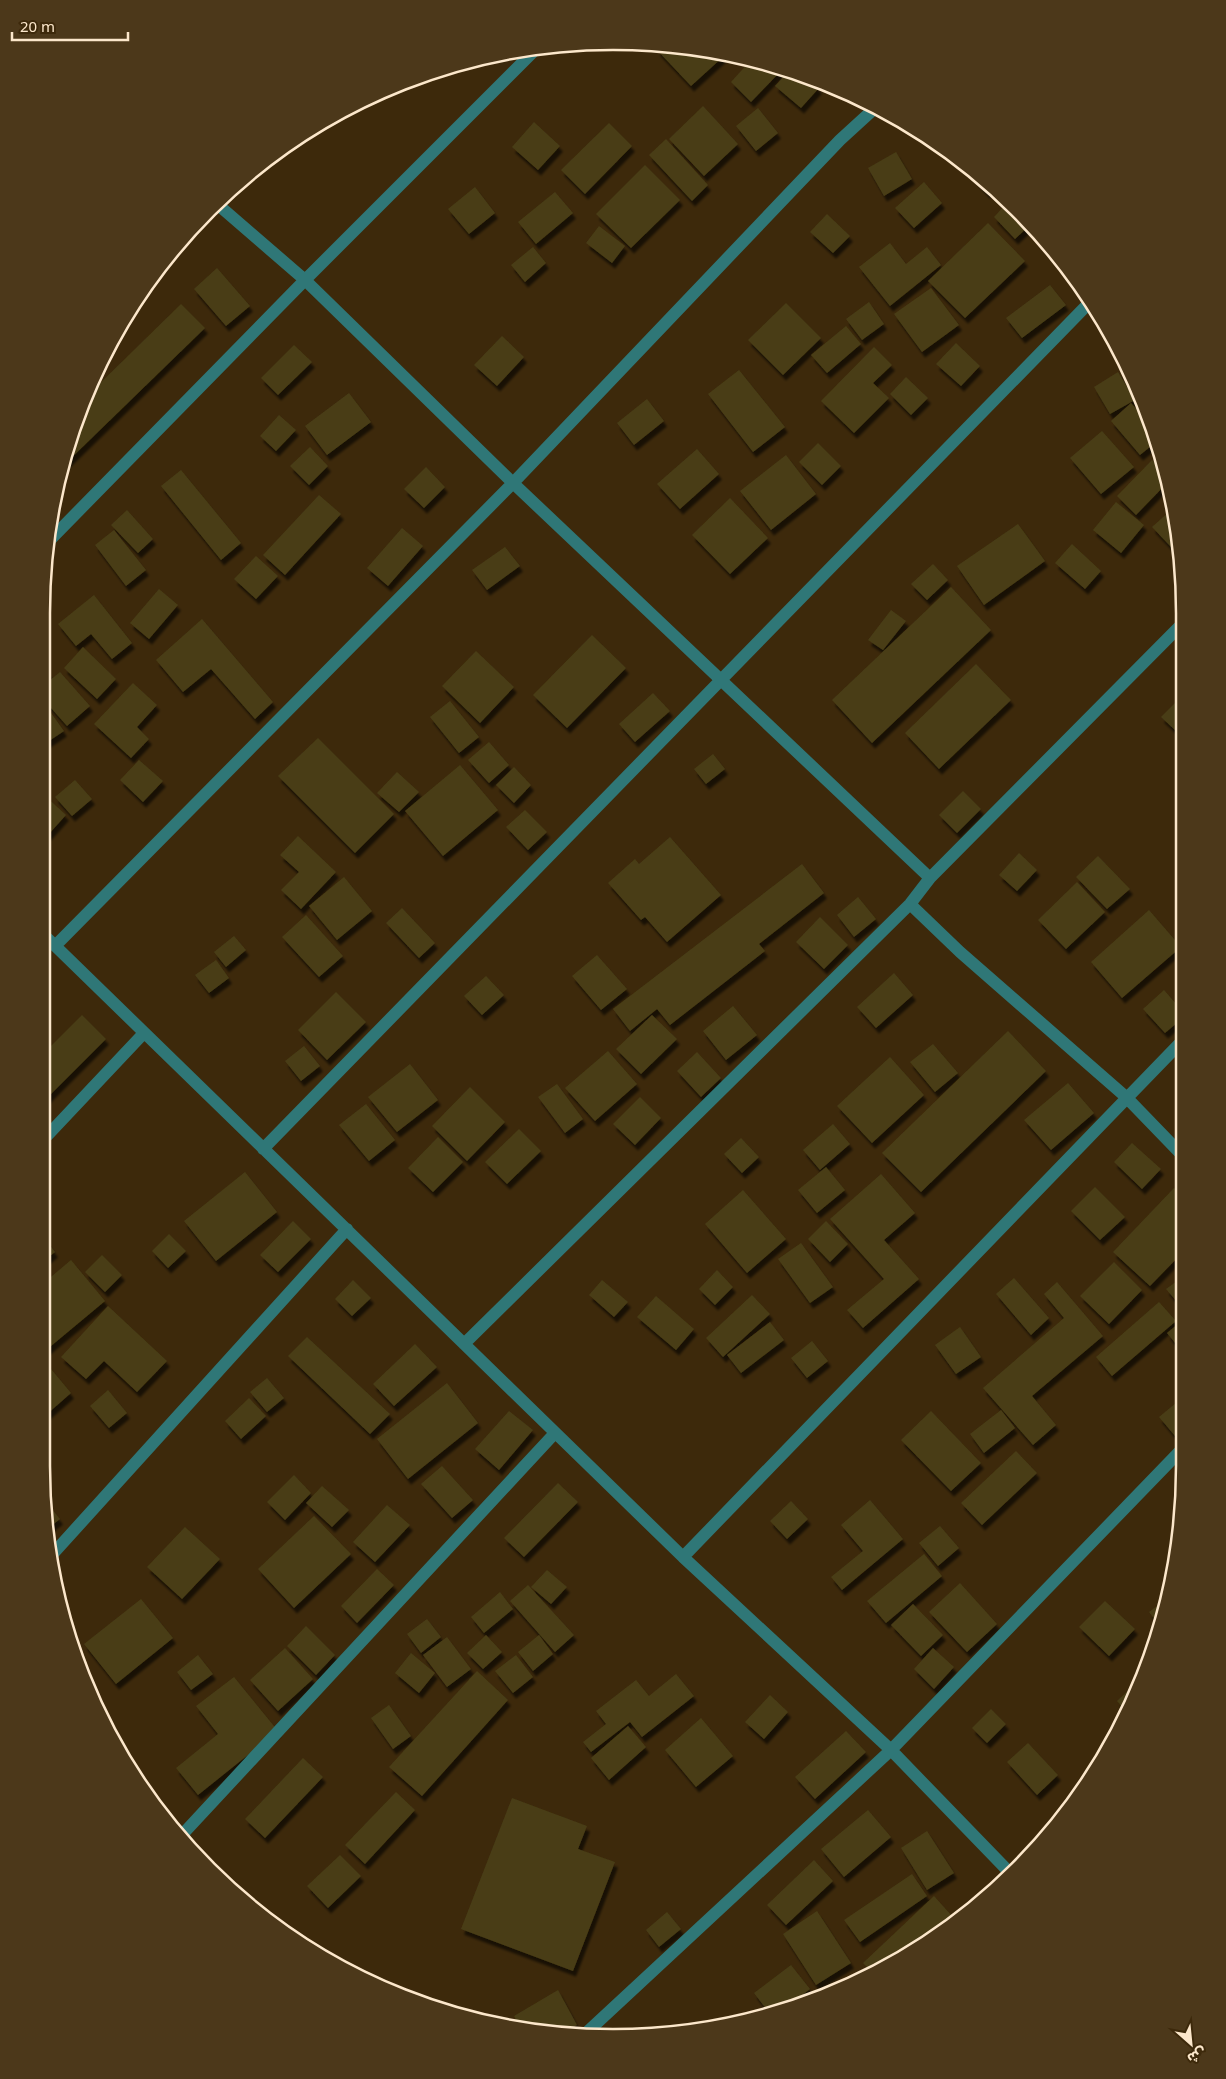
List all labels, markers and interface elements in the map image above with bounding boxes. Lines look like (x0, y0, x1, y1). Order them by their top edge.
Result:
scale bar (12, 10, 129, 42)
text: 20 m (20, 16, 55, 36)
north arrow (1166, 2019, 1216, 2069)
text: ش (1184, 2043, 1210, 2069)

